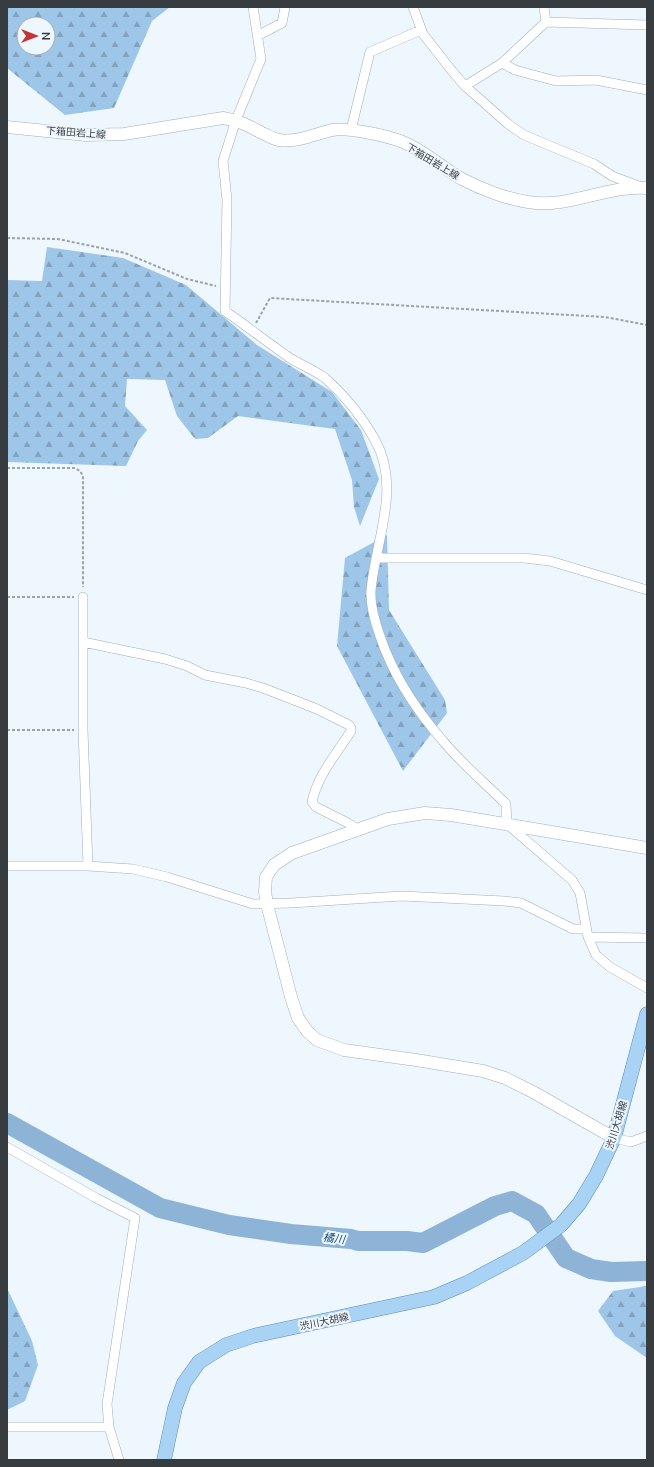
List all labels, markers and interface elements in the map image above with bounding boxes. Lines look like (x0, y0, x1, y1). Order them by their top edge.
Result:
north arrow (16, 16, 56, 56)
text: N (38, 32, 53, 40)
street label: 下箱田岩上線 (46, 124, 106, 142)
street label: 下箱田岩上線 (403, 140, 462, 183)
street label: 渋川大胡線 (603, 1099, 631, 1151)
water label: 橘川 (322, 1230, 347, 1247)
street label: 渋川大胡線 (298, 1310, 350, 1334)

